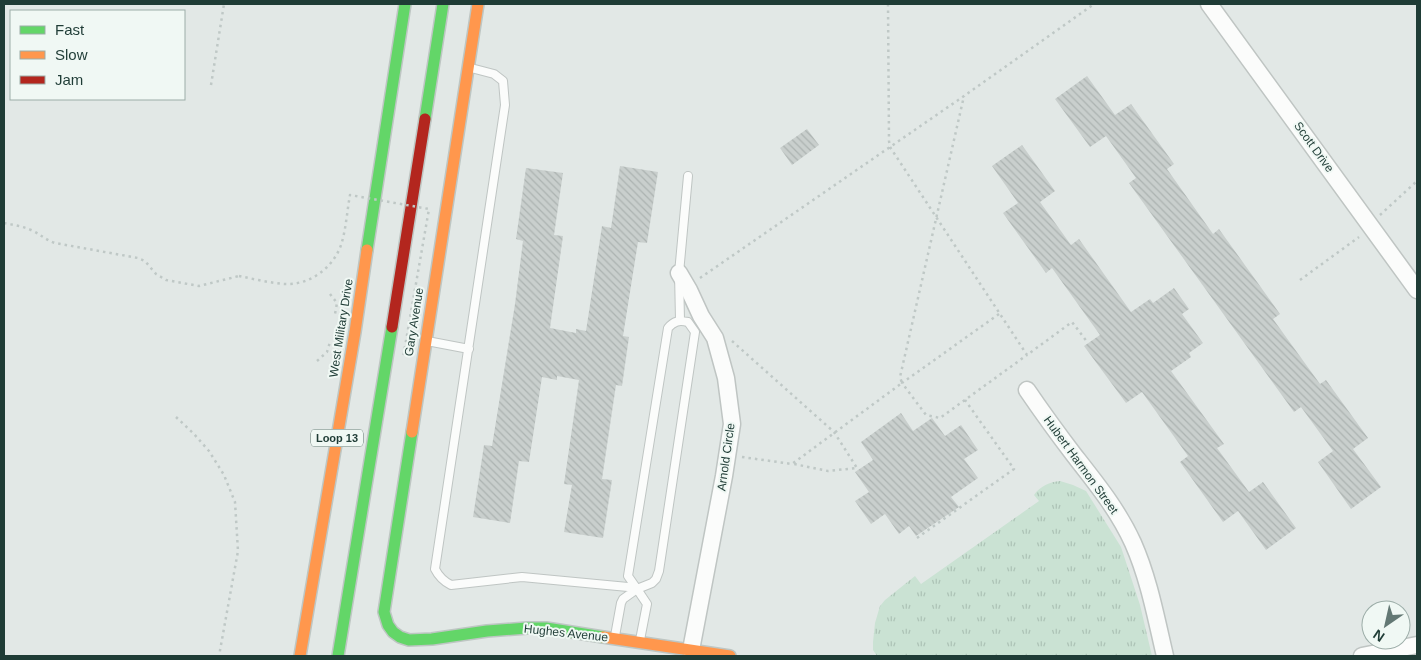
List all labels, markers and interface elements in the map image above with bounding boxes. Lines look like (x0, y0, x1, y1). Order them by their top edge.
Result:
legend (10, 10, 185, 100)
text: Fast (55, 21, 85, 38)
text: Slow (55, 46, 88, 63)
text: Jam (55, 71, 83, 88)
street label: Scott Drive (1291, 119, 1337, 175)
street label: West Military Drive (326, 277, 356, 378)
street label: Gary Avenue (402, 286, 426, 357)
street label: Hubert Harmon Street (1041, 413, 1122, 517)
street label: Arnold Circle (714, 422, 738, 492)
road number: Loop 13 (311, 429, 363, 446)
north arrow (1361, 600, 1411, 650)
street label: Hughes Avenue (523, 622, 609, 644)
text: N (1370, 626, 1387, 645)

